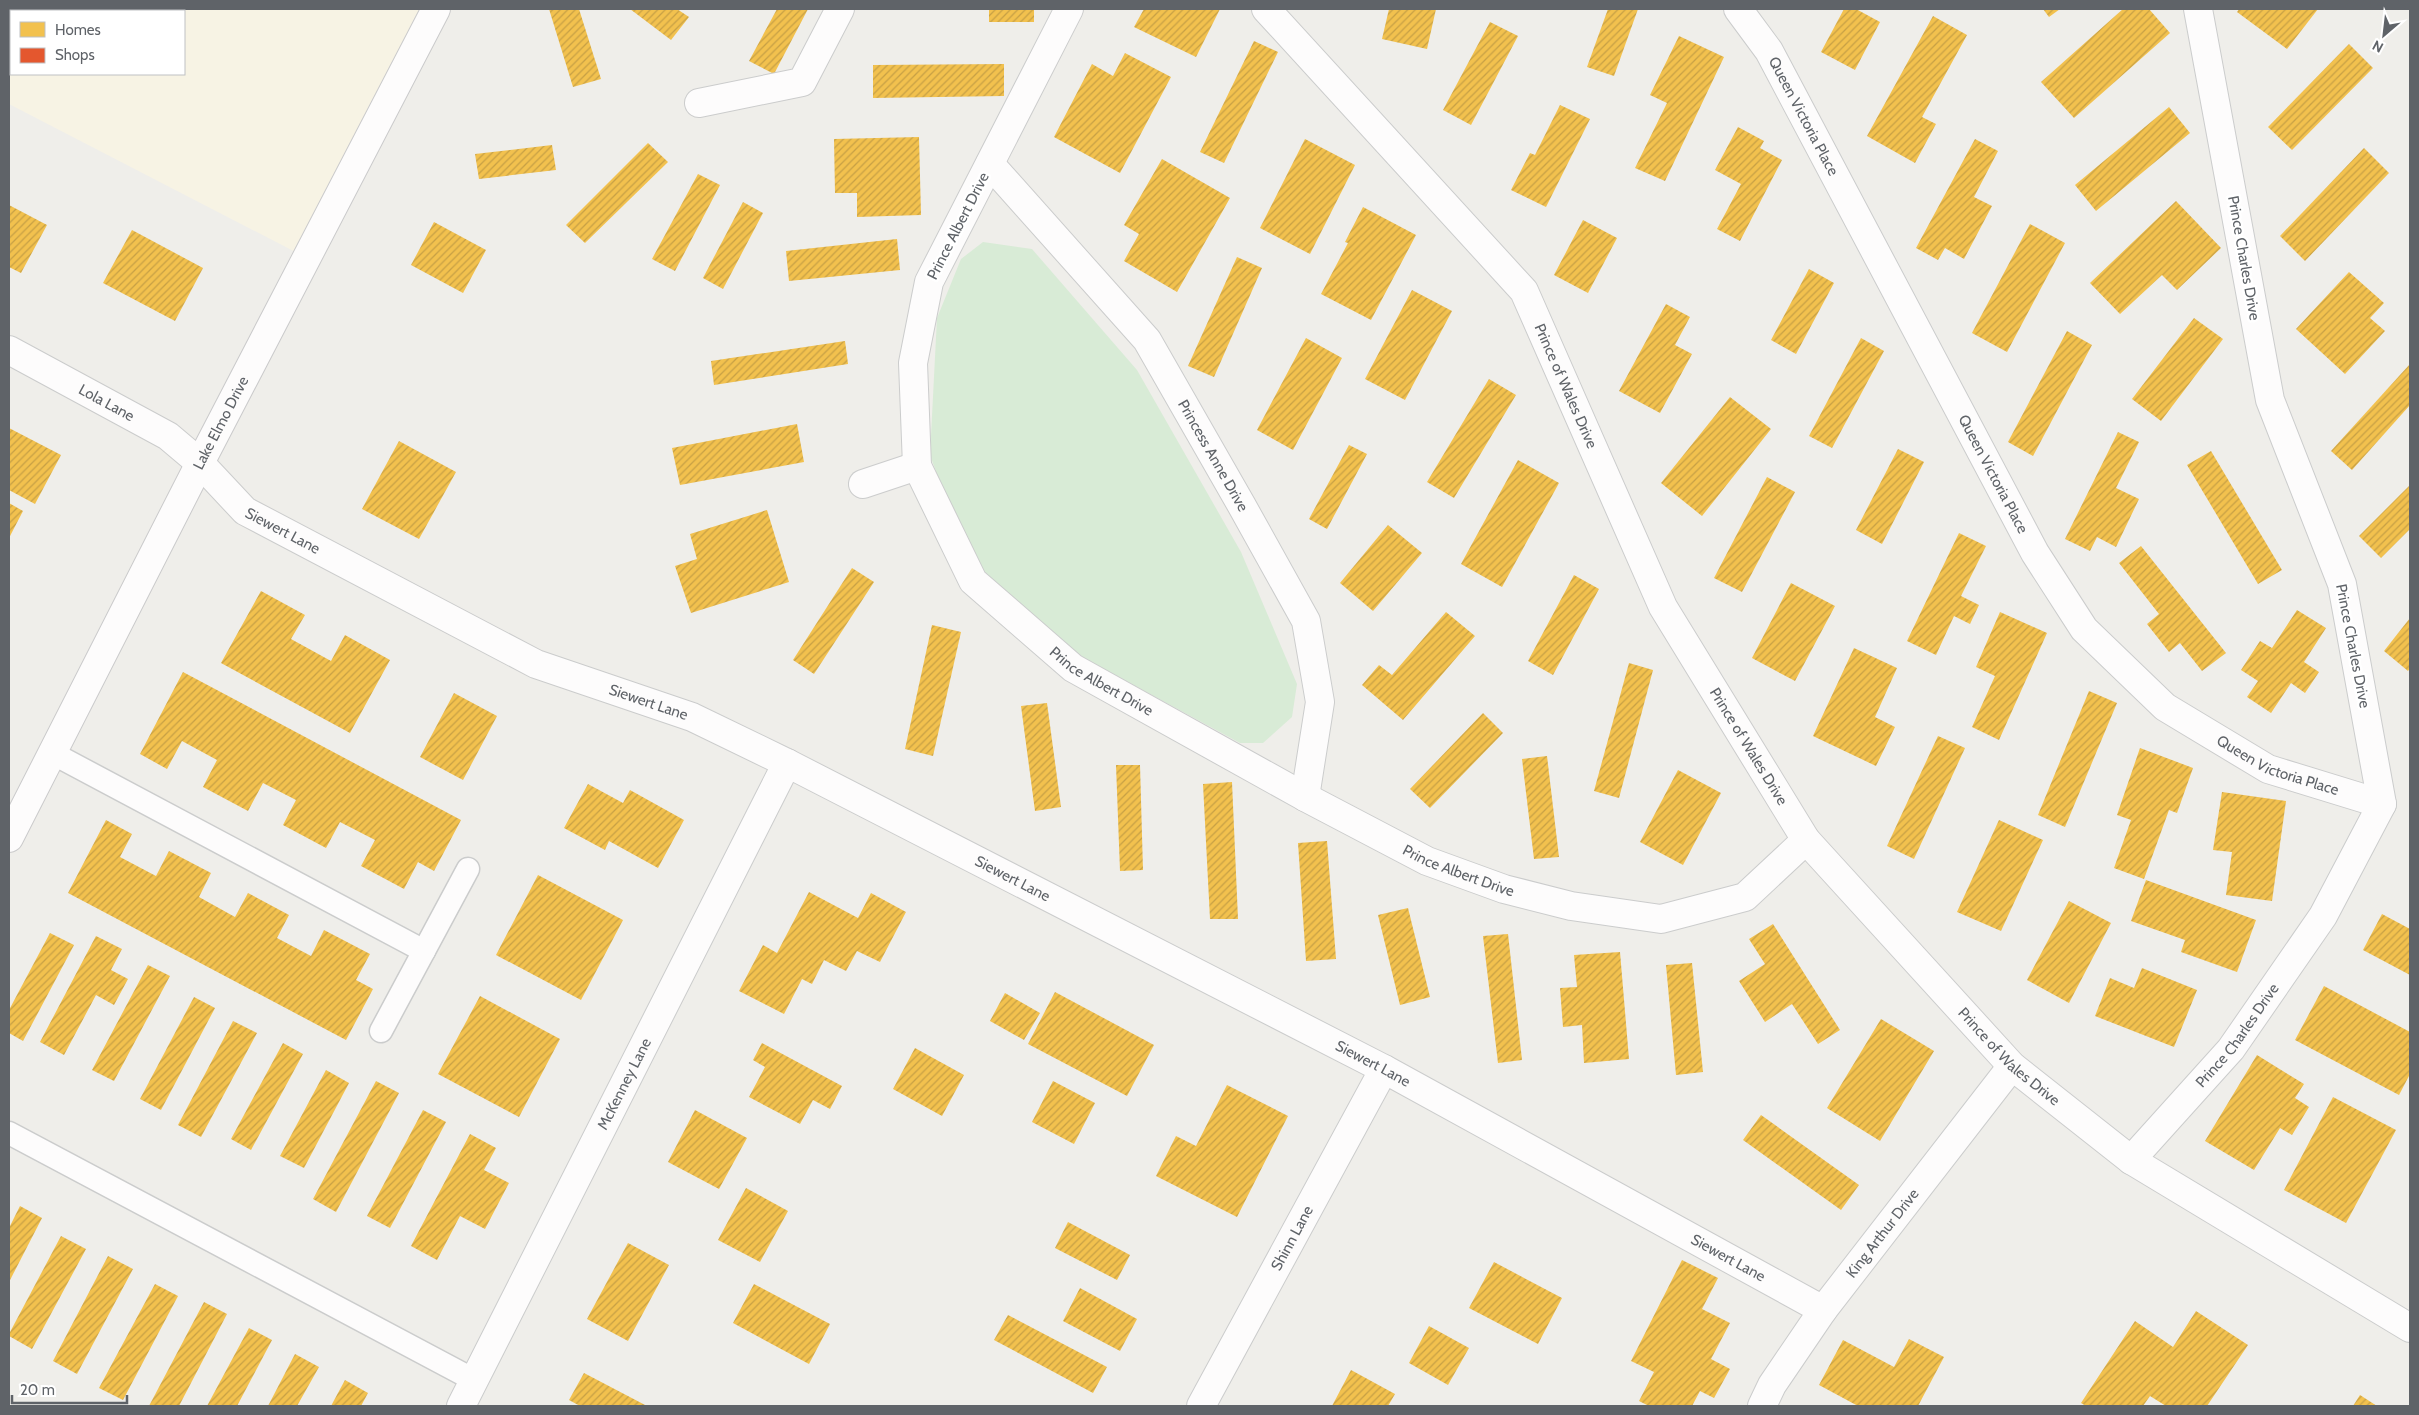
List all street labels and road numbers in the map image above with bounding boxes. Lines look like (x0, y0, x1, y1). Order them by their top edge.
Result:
street label: Queen Victoria Place (1765, 54, 1842, 179)
street label: Prince Albert Drive (923, 169, 993, 283)
street label: Prince Charles Drive (2224, 194, 2264, 322)
street label: Prince of Wales Drive (1531, 321, 1601, 451)
street label: Lake Elmo Drive (189, 373, 253, 473)
street label: Lola Lane (76, 380, 138, 425)
street label: Princess Anne Drive (1174, 397, 1252, 515)
street label: Queen Victoria Place (1954, 412, 2032, 537)
street label: Siewert Lane (242, 504, 323, 558)
street label: Prince Charles Drive (2332, 582, 2374, 710)
street label: Prince Albert Drive (1046, 643, 1156, 720)
street label: Siewert Lane (607, 680, 691, 724)
street label: Prince of Wales Drive (1706, 684, 1792, 809)
street label: Queen Victoria Place (2213, 731, 2341, 799)
street label: Prince Albert Drive (1400, 841, 1516, 900)
street label: Siewert Lane (972, 852, 1053, 905)
street label: Prince Charles Drive (2192, 980, 2283, 1091)
street label: Prince of Wales Drive (1954, 1004, 2064, 1110)
street label: McKenney Lane (593, 1035, 655, 1133)
street label: Siewert Lane (1332, 1037, 1414, 1091)
street label: King Arthur Drive (1842, 1185, 1923, 1282)
street label: Shinn Lane (1267, 1202, 1317, 1274)
street label: Siewert Lane (1688, 1230, 1769, 1286)

